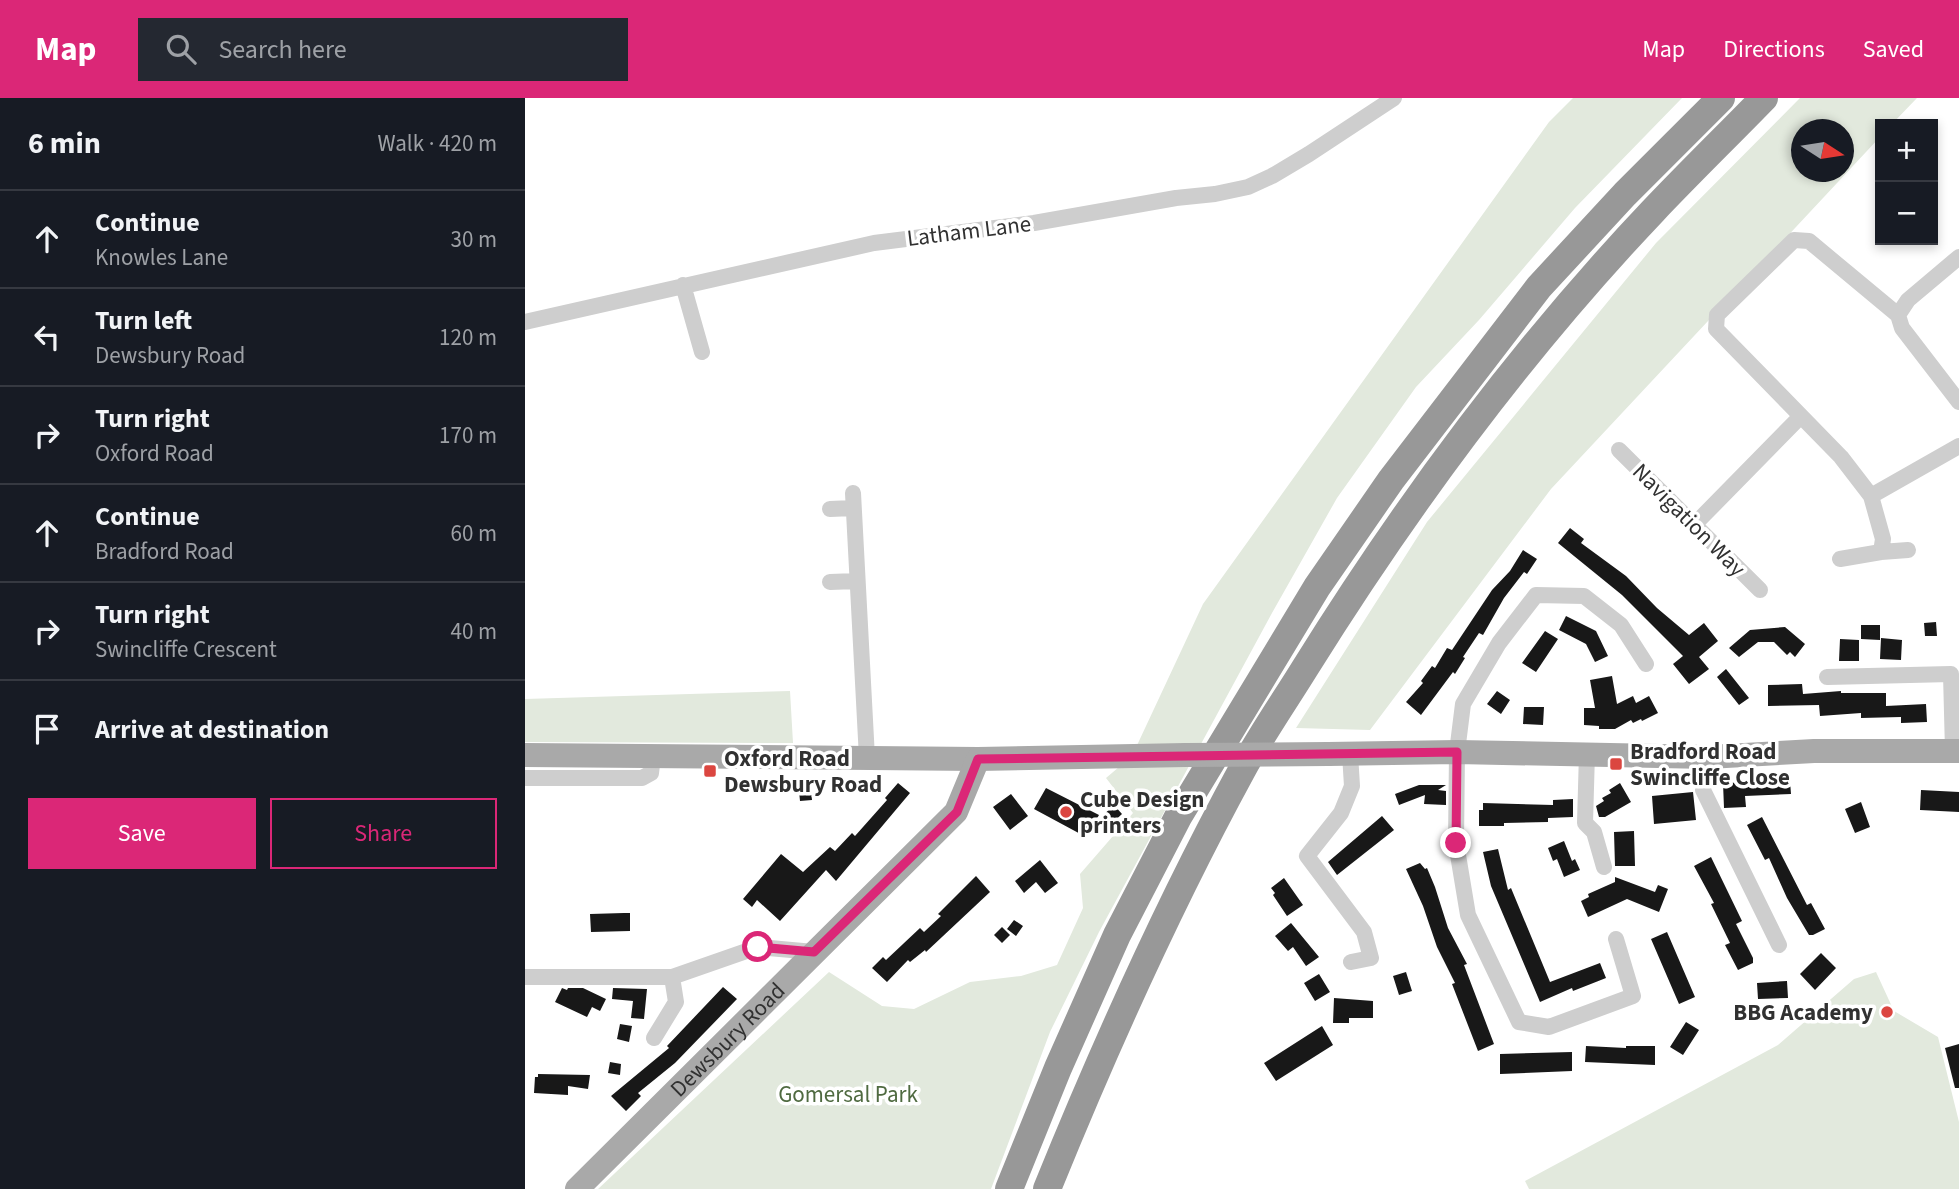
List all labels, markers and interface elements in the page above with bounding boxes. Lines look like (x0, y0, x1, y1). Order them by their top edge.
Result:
search box (138, 18, 628, 81)
text: Map (35, 26, 96, 73)
icon: search (162, 30, 200, 68)
text: Search here (218, 31, 347, 68)
text: Map (1642, 32, 1685, 67)
text: Directions (1723, 32, 1825, 67)
text: Saved (1863, 32, 1924, 67)
north arrow (1791, 119, 1854, 182)
map controls (1875, 119, 1938, 245)
button: + (1875, 119, 1938, 182)
text: 6 min (28, 122, 101, 165)
text: Walk · 420 m (378, 127, 497, 160)
button: − (1875, 182, 1938, 245)
text: Continue (95, 204, 200, 241)
street label: Latham Lane (905, 207, 1033, 255)
icon: ahead (28, 220, 66, 258)
text: 30 m (450, 223, 497, 256)
text: Knowles Lane (95, 241, 228, 274)
text: Turn left (95, 302, 192, 339)
icon: left (28, 318, 66, 356)
text: 120 m (439, 321, 497, 354)
text: Dewsbury Road (95, 339, 245, 372)
text: Turn right (95, 400, 210, 437)
icon: right (28, 416, 66, 454)
text: 170 m (439, 419, 497, 452)
text: Oxford Road (95, 437, 214, 470)
street label: Navigation Way (1625, 456, 1753, 584)
text: Continue (95, 498, 200, 535)
icon: ahead (28, 514, 66, 552)
text: 60 m (450, 517, 497, 550)
text: Bradford Road (95, 535, 234, 568)
text: Turn right (95, 596, 210, 633)
icon: right (28, 612, 66, 650)
text: 40 m (450, 615, 497, 648)
text: Swincliffe Crescent (95, 633, 277, 666)
icon: arrive (28, 710, 66, 748)
text: Arrive at destination (95, 711, 329, 748)
place label: Bradford Road Swincliffe Close (1630, 735, 1790, 794)
place label: Oxford Road Dewsbury Road (724, 742, 882, 801)
marker: Bradford Road Swincliffe Close (1608, 756, 1624, 772)
marker: Oxford Road Dewsbury Road (702, 763, 718, 779)
place label: Cube Design printers (1080, 783, 1204, 842)
button: Save (28, 798, 256, 869)
button: Share (270, 798, 497, 869)
marker: Cube Design printers (1058, 804, 1074, 820)
route end (1440, 827, 1471, 858)
route start (742, 931, 773, 962)
street label: Dewsbury Road (662, 975, 792, 1104)
place label: BBG Academy (1733, 996, 1873, 1029)
marker: BBG Academy (1879, 1004, 1895, 1020)
park label: Gomersal Park (778, 1078, 918, 1111)

